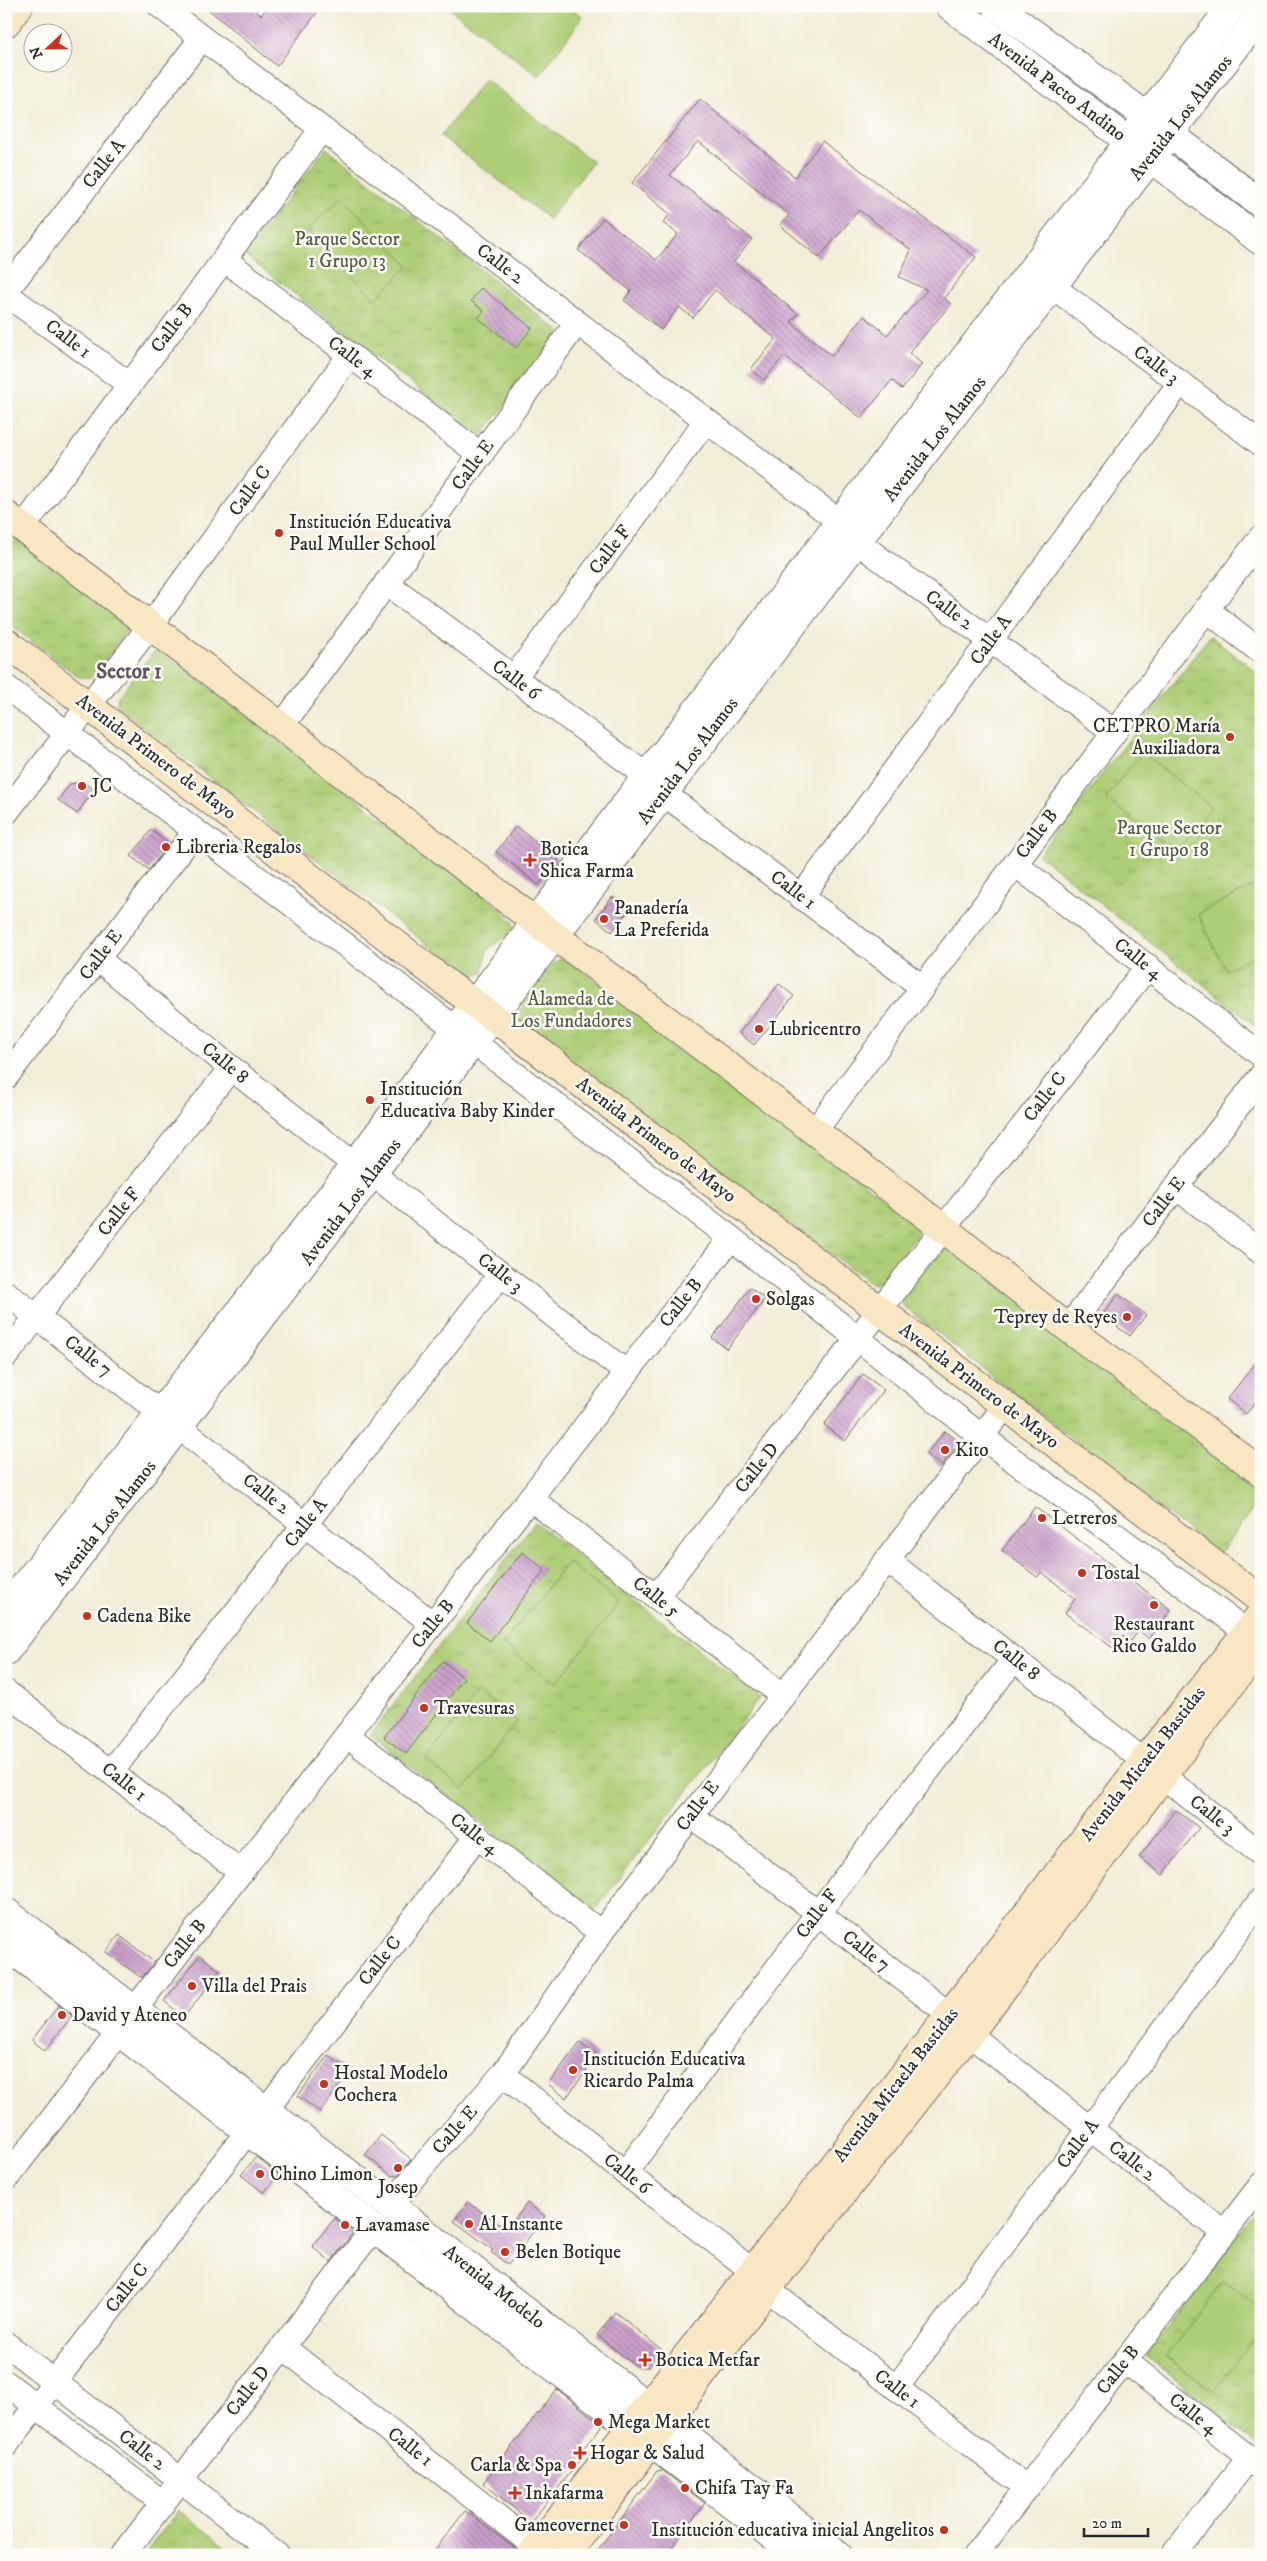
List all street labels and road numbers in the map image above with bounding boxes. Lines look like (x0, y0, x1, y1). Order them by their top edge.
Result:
street label: Avenida Pacto Andino (984, 28, 1130, 146)
street label: Avenida Los Alamos (1125, 50, 1237, 186)
street label: Calle A (78, 134, 131, 193)
street label: Calle 2 (472, 239, 529, 290)
street label: Calle B (146, 299, 198, 357)
street label: Calle 1 (41, 314, 95, 364)
street label: Calle 4 (323, 331, 382, 383)
street label: Calle 3 (1129, 340, 1183, 390)
street label: Avenida Los Alamos (879, 371, 991, 507)
street label: Calle E (447, 435, 499, 495)
street label: Calle C (224, 461, 276, 521)
street label: Calle F (584, 521, 636, 579)
street label: Calle 2 (921, 585, 978, 635)
street label: Calle A (965, 610, 1017, 669)
street label: Calle 6 (487, 655, 545, 706)
street label: Avenida Primero de Mayo (71, 689, 241, 825)
street label: Avenida Los Alamos (633, 693, 743, 829)
street label: Calle B (1011, 805, 1063, 863)
street label: Calle 1 (766, 865, 820, 915)
street label: Calle E (75, 925, 127, 985)
street label: Calle 4 (1109, 933, 1168, 986)
street label: Calle 8 (197, 1037, 253, 1089)
street label: Calle C (1019, 1068, 1071, 1126)
street label: Avenida Primero de Mayo (571, 1072, 741, 1208)
street label: Avenida Los Alamos (296, 1134, 406, 1270)
street label: Calle E (1138, 1172, 1190, 1232)
street label: Calle F (93, 1183, 145, 1241)
street label: Calle 3 (473, 1248, 527, 1298)
street label: Calle B (655, 1274, 707, 1332)
street label: Avenida Primero de Mayo (894, 1318, 1064, 1454)
street label: Calle 7 (60, 1330, 116, 1382)
street label: Calle D (730, 1438, 784, 1498)
street label: Avenida Los Alamos (49, 1455, 161, 1591)
street label: Calle 2 (238, 1469, 295, 1520)
street label: Calle A (280, 1493, 333, 1552)
street label: Calle 5 (628, 1571, 685, 1623)
street label: Calle B (407, 1595, 459, 1653)
street label: Calle 8 (988, 1634, 1044, 1686)
street label: Avenida Micaela Bastidas (1075, 1682, 1211, 1846)
street label: Calle 1 (97, 1757, 151, 1807)
street label: Calle E (672, 1776, 724, 1836)
street label: Calle 3 (1185, 1790, 1239, 1840)
street label: Calle 4 (445, 1808, 504, 1861)
street label: Calle F (791, 1885, 843, 1943)
street label: Calle B (159, 1915, 211, 1973)
street label: Calle 7 (838, 1925, 894, 1977)
street label: Calle C (354, 1932, 406, 1990)
street label: Avenida Micaela Bastidas (828, 2003, 964, 2167)
street label: Calle E (427, 2101, 483, 2159)
street label: Calle A (1052, 2114, 1105, 2173)
street label: Calle 2 (1104, 2136, 1161, 2187)
street label: Calle 6 (599, 2148, 656, 2200)
street label: Avenida Modelo (438, 2240, 550, 2334)
street label: Calle C (101, 2259, 153, 2317)
street label: Calle B (1092, 2341, 1144, 2399)
street label: Calle D (221, 2361, 275, 2421)
street label: Calle 1 (870, 2364, 924, 2414)
street label: Calle 4 (1164, 2388, 1223, 2441)
street label: Calle 1 (383, 2422, 437, 2472)
street label: Calle 2 (114, 2425, 171, 2476)

